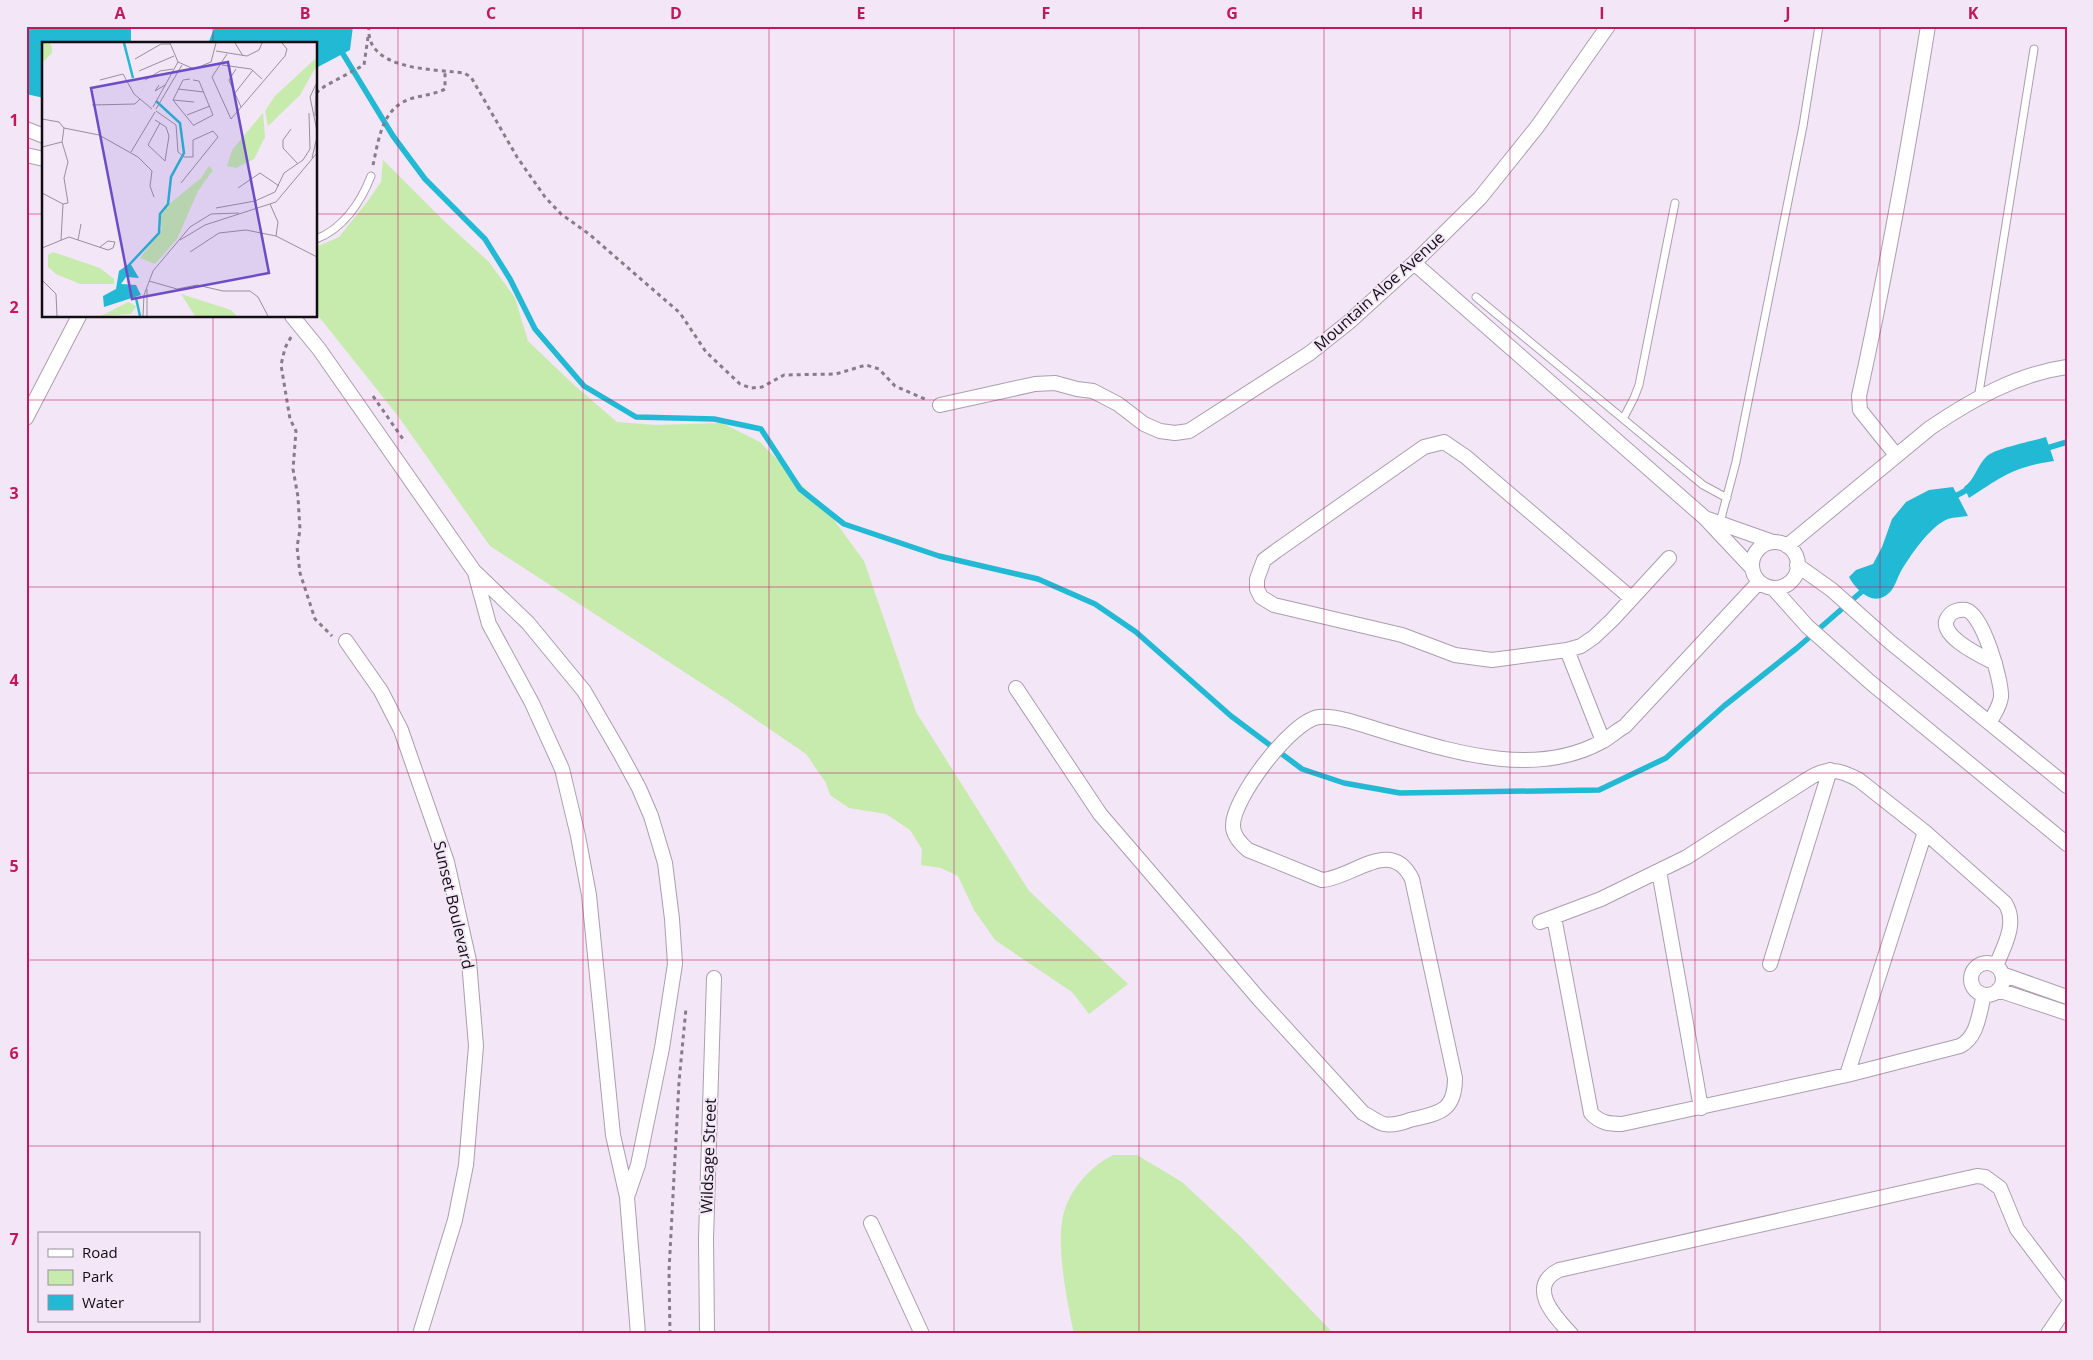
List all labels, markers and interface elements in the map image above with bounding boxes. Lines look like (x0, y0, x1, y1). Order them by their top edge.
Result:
text: A (114, 2, 126, 24)
text: B (300, 2, 310, 24)
text: C (486, 2, 496, 24)
text: D (670, 2, 682, 24)
text: E (857, 2, 866, 24)
text: F (1042, 2, 1050, 24)
text: G (1226, 2, 1238, 24)
text: H (1411, 2, 1423, 24)
text: I (1599, 2, 1605, 24)
text: J (1783, 2, 1791, 24)
text: K (1968, 2, 1979, 24)
inset map (42, 42, 318, 318)
text: 1 (9, 109, 19, 131)
street label: Mountain Aloe Avenue (1309, 226, 1449, 356)
text: 2 (9, 296, 19, 318)
text: 3 (9, 482, 19, 504)
text: 4 (9, 669, 19, 691)
street label: Sunset Boulevard (429, 839, 479, 971)
text: 5 (9, 855, 19, 877)
text: 6 (9, 1042, 19, 1064)
street label: Wildsage Street (695, 1098, 721, 1214)
text: 7 (9, 1228, 19, 1250)
legend (38, 1232, 200, 1322)
text: Road (82, 1242, 118, 1262)
text: Park (82, 1266, 113, 1286)
text: Water (82, 1292, 124, 1312)

